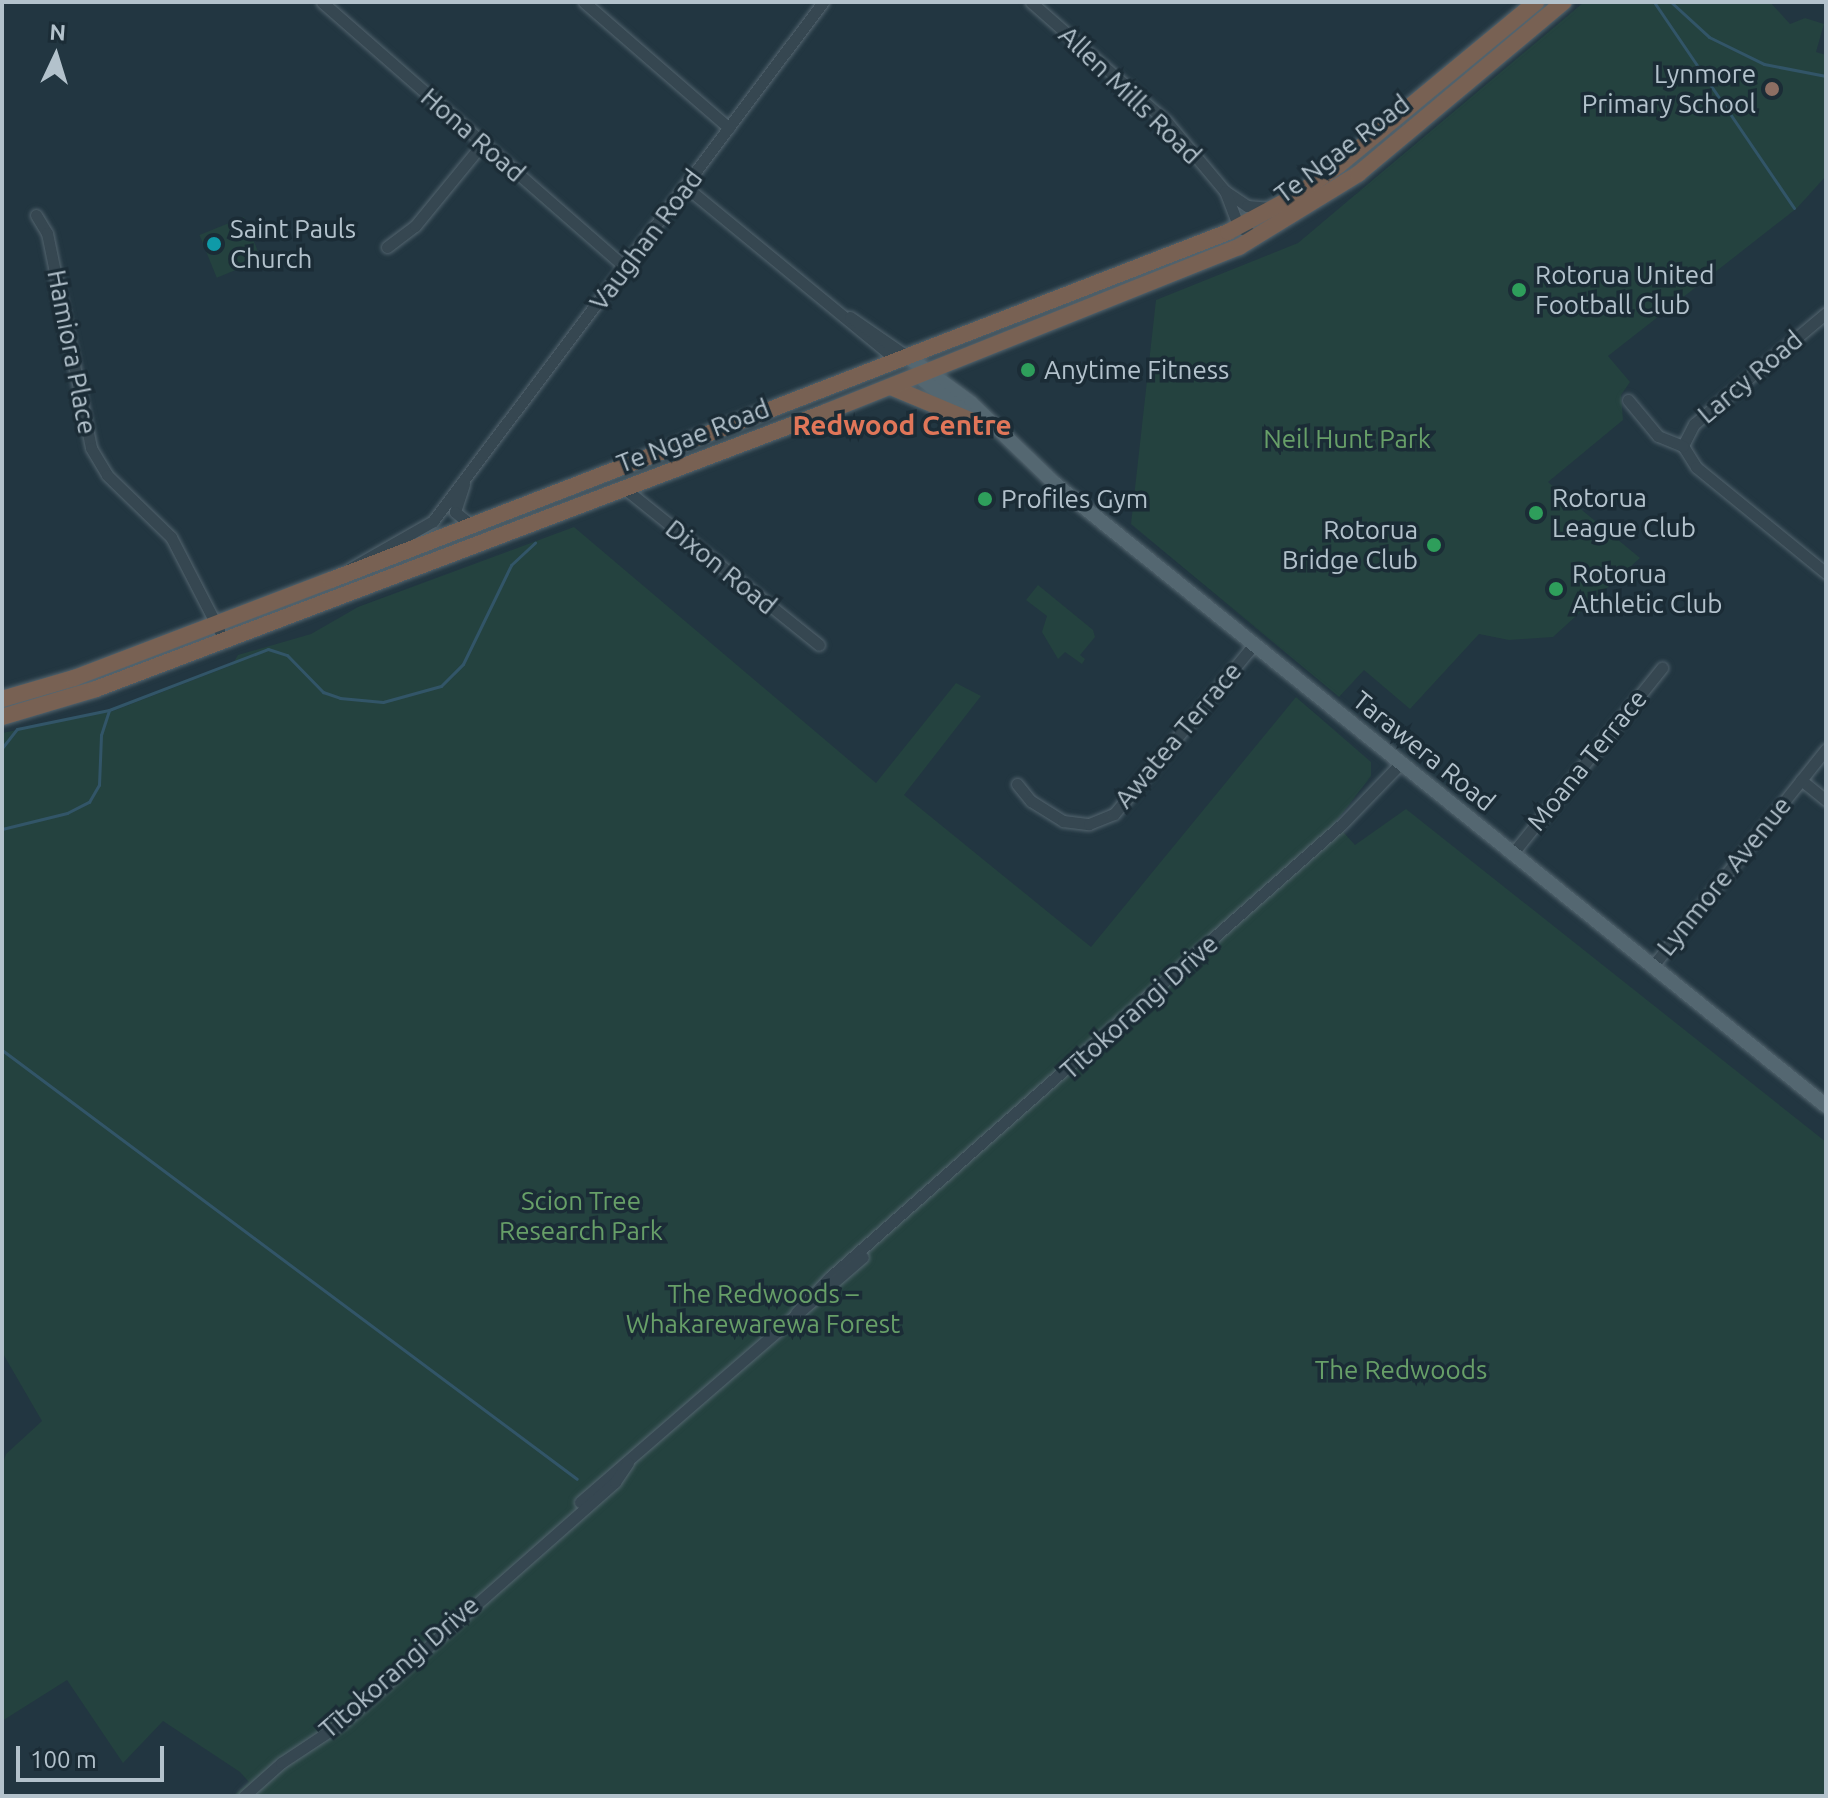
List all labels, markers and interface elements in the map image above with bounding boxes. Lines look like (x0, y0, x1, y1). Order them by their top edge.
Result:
north arrow (16, 16, 96, 96)
text: N (49, 19, 67, 45)
street label: Allen Mills Road (1052, 19, 1208, 171)
place label: Lynmore Primary School (1582, 58, 1756, 120)
marker: Lynmore Primary School (1763, 80, 1781, 98)
street label: Hona Road (415, 81, 531, 189)
street label: Te Ngae Road (1268, 88, 1416, 210)
street label: Vaughan Road (583, 163, 709, 317)
place label: Saint Pauls Church (230, 213, 356, 274)
marker: Saint Pauls Church (205, 235, 223, 253)
place label: Rotorua United Football Club (1535, 259, 1714, 320)
street label: Hamiora Place (41, 267, 103, 437)
marker: Rotorua United Football Club (1510, 281, 1528, 299)
street label: Larcy Road (1691, 324, 1809, 430)
place label: Anytime Fitness (1044, 354, 1229, 386)
marker: Anytime Fitness (1019, 361, 1037, 379)
street label: Te Ngae Road (612, 393, 774, 479)
district label: Redwood Centre (792, 408, 1012, 442)
park label: Neil Hunt Park (1263, 423, 1431, 455)
place label: Rotorua League Club (1552, 482, 1696, 544)
place label: Profiles Gym (1001, 483, 1148, 515)
marker: Profiles Gym (976, 490, 994, 508)
marker: Rotorua League Club (1527, 504, 1545, 522)
street label: Dixon Road (659, 513, 783, 621)
place label: Rotorua Bridge Club (1282, 514, 1418, 576)
marker: Rotorua Bridge Club (1425, 536, 1443, 554)
place label: Rotorua Athletic Club (1572, 558, 1723, 620)
marker: Rotorua Athletic Club (1547, 580, 1565, 598)
street label: Awatea Terrace (1108, 656, 1248, 814)
street label: Moana Terrace (1521, 683, 1653, 837)
street label: Tarawera Road (1347, 684, 1501, 818)
street label: Lynmore Avenue (1650, 790, 1798, 962)
street label: Tītokorangi Drive (1054, 928, 1224, 1086)
park label: Scion Tree Research Park (499, 1185, 663, 1246)
park label: The Redwoods – Whakarewarewa Forest (626, 1278, 900, 1340)
park label: The Redwoods (1315, 1354, 1487, 1386)
street label: Tītokorangi Drive (313, 1589, 485, 1745)
scale bar (20, 1730, 168, 1780)
text: 100 m (30, 1746, 97, 1773)

